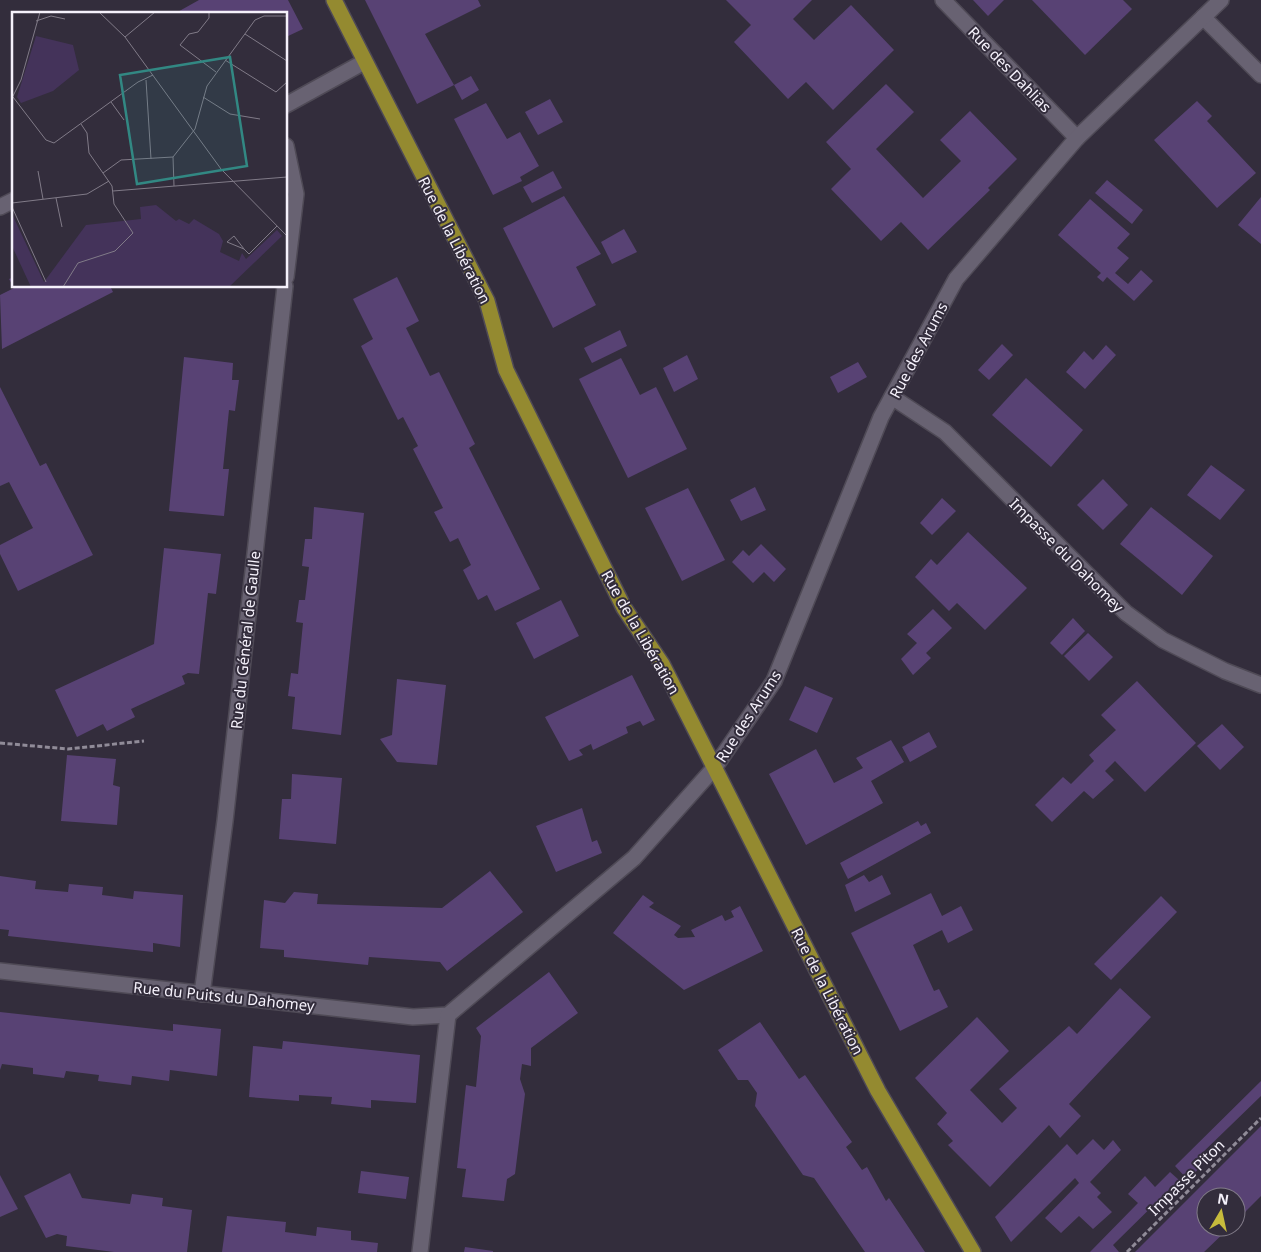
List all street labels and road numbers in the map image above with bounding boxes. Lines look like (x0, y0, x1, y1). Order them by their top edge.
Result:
street label: Rue des Dahlias (964, 22, 1056, 116)
street label: Rue de la Libération (414, 173, 496, 307)
street label: Rue des Arums (884, 299, 952, 401)
street label: Impasse du Dahomey (1006, 494, 1129, 617)
street label: Rue du Général de Gaulle (226, 550, 264, 730)
street label: Rue de la Libération (597, 566, 685, 698)
street label: Rue des Arums (711, 666, 785, 766)
street label: Rue de la Libération (787, 924, 869, 1058)
street label: Rue du Puits du Dahomey (132, 977, 316, 1015)
street label: Impasse Piton (1144, 1135, 1228, 1219)

